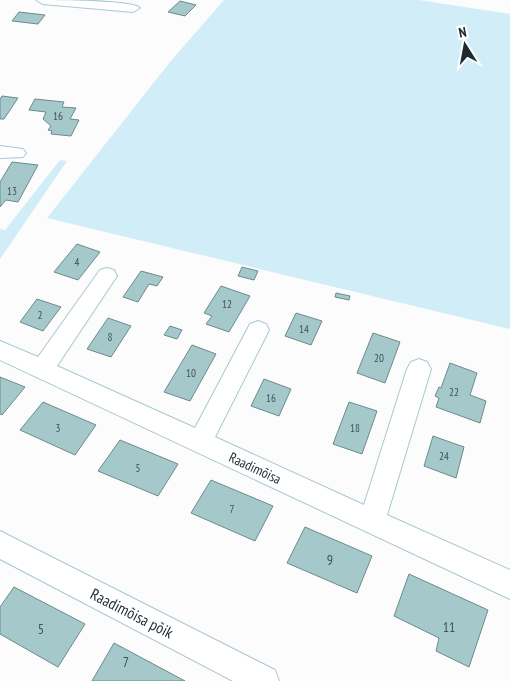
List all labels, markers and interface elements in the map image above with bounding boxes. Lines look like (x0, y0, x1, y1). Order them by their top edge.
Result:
north arrow (440, 20, 490, 70)
text: N (457, 23, 468, 42)
house number: 16 (53, 109, 63, 123)
house number: 13 (7, 184, 17, 198)
house number: 4 (75, 255, 80, 269)
house number: 12 (222, 297, 232, 311)
house number: 2 (38, 308, 43, 322)
house number: 14 (299, 322, 309, 336)
house number: 8 (108, 330, 113, 344)
house number: 20 (374, 351, 384, 365)
house number: 10 (186, 366, 196, 380)
house number: 22 (449, 385, 459, 399)
house number: 16 (266, 391, 276, 405)
house number: 3 (56, 421, 61, 435)
house number: 18 (350, 421, 360, 435)
street label: Raadimõisa (226, 448, 284, 488)
house number: 24 (439, 449, 449, 463)
house number: 5 (136, 461, 141, 475)
house number: 7 (230, 502, 235, 516)
house number: 9 (327, 551, 333, 569)
street label: Raadimõisa põik (87, 584, 178, 643)
house number: 11 (443, 618, 455, 636)
house number: 5 (38, 620, 44, 638)
house number: 7 (123, 653, 129, 671)

